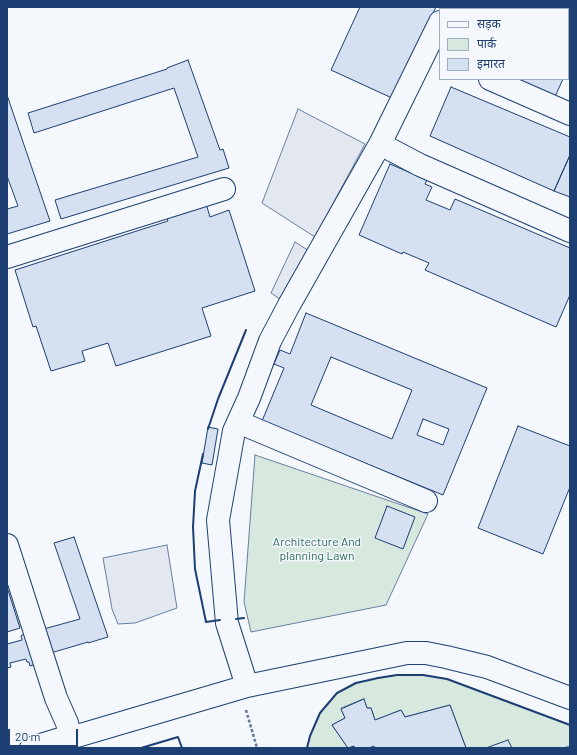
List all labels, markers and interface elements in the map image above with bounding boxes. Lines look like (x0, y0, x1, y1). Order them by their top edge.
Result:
legend (439, 8, 569, 80)
text: सड़क (477, 16, 501, 30)
text: पार्क (477, 36, 496, 50)
text: इमारत (477, 56, 505, 70)
park label: Architecture And planning Lawn (273, 535, 361, 563)
scale bar (10, 721, 80, 747)
text: 20 m (15, 729, 41, 743)

